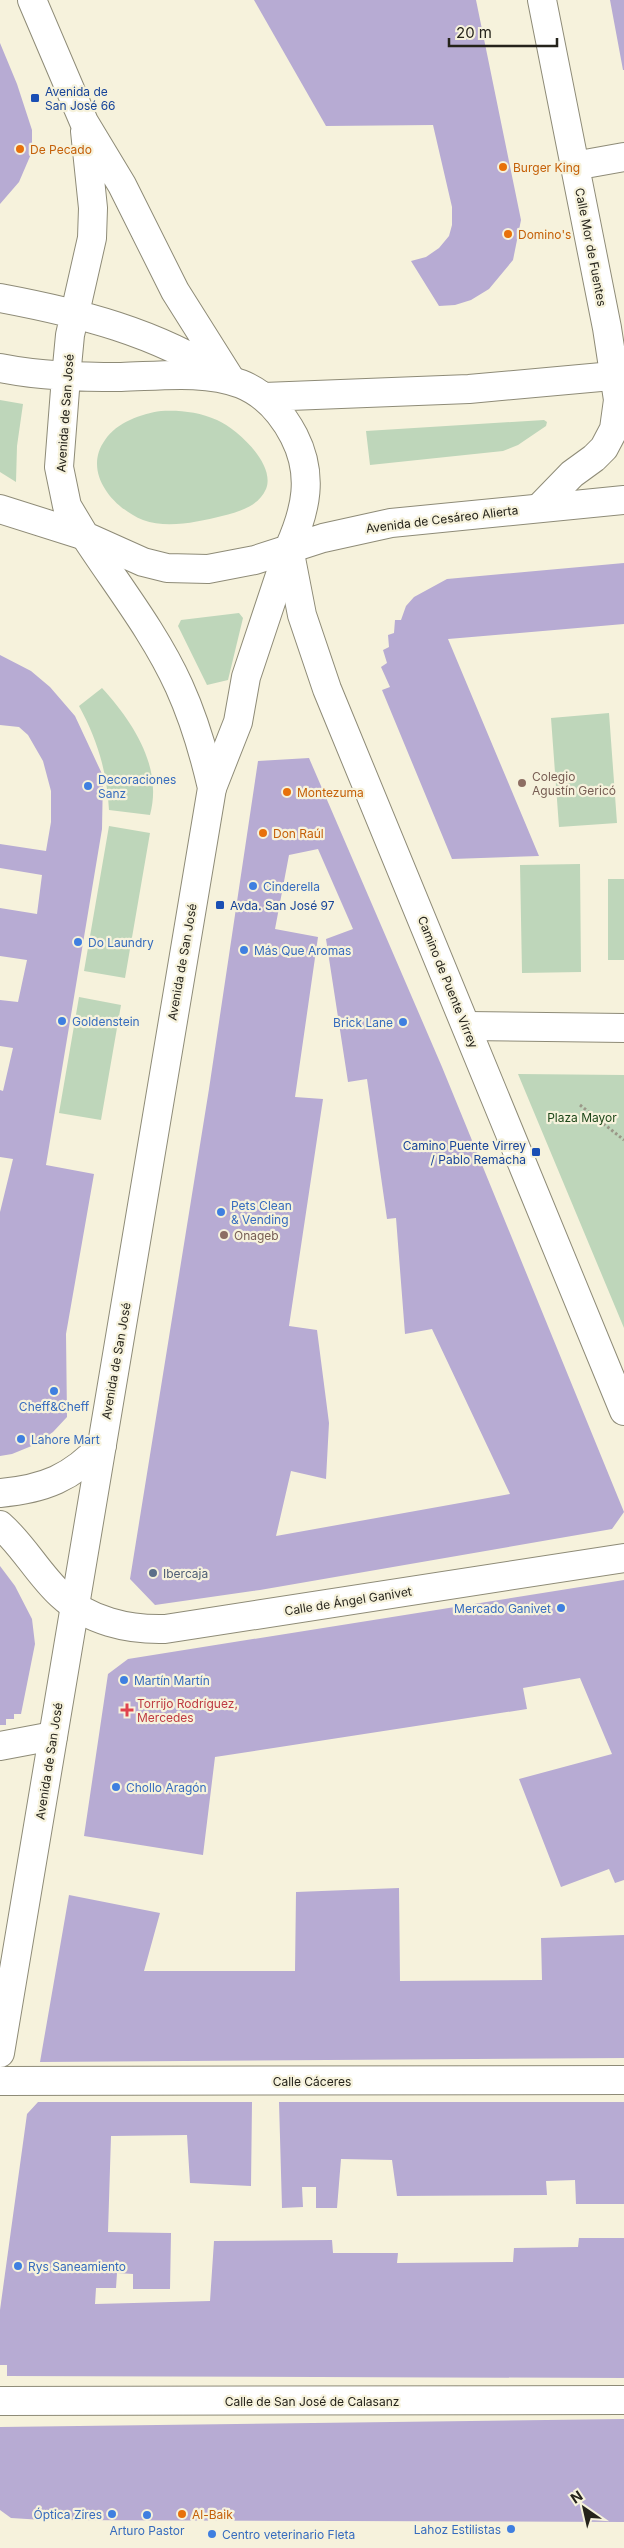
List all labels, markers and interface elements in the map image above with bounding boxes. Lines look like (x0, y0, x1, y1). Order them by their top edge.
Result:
scale bar (449, 15, 556, 47)
text: 20 m (456, 23, 492, 42)
place label: Avenida de San José 66 (45, 84, 116, 113)
marker: Avenida de San José 66 (29, 92, 41, 104)
place label: De Pecado (30, 142, 92, 157)
marker: De Pecado (14, 143, 26, 155)
place label: Burger King (513, 160, 580, 175)
marker: Burger King (497, 161, 509, 173)
street label: Calle Mor de Fuentes (572, 187, 610, 307)
place label: Domino's (518, 227, 571, 242)
marker: Domino's (502, 228, 514, 240)
street label: Avenida de San José (53, 353, 77, 473)
street label: Avenida de Cesáreo Alierta (365, 502, 519, 536)
place label: Colegio Agustín Gericó (532, 769, 616, 798)
place label: Decoraciones Sanz (98, 772, 176, 801)
marker: Colegio Agustín Gericó (516, 777, 528, 789)
marker: Decoraciones Sanz (82, 780, 94, 792)
place label: Montezuma (297, 785, 364, 800)
marker: Montezuma (281, 786, 293, 798)
place label: Don Raúl (273, 826, 324, 841)
marker: Don Raúl (257, 827, 269, 839)
place label: Cinderella (263, 879, 320, 894)
marker: Cinderella (247, 880, 259, 892)
place label: Avda. San José 97 (230, 898, 335, 913)
marker: Avda. San José 97 (214, 899, 226, 911)
street label: Avenida de San José (164, 902, 200, 1022)
street label: Camino de Puente Virrey (415, 914, 481, 1050)
place label: Do Laundry (88, 935, 154, 950)
marker: Do Laundry (72, 936, 84, 948)
place label: Más Que Aromas (254, 943, 351, 958)
marker: Más Que Aromas (238, 944, 250, 956)
place label: Goldenstein (72, 1014, 140, 1029)
marker: Goldenstein (56, 1015, 68, 1027)
place label: Brick Lane (333, 1015, 393, 1030)
marker: Brick Lane (397, 1016, 409, 1028)
park label: Plaza Mayor (547, 1110, 617, 1125)
place label: Camino Puente Virrey / Pablo Remacha (403, 1138, 526, 1167)
marker: Camino Puente Virrey / Pablo Remacha (530, 1146, 542, 1158)
place label: Pets Clean & Vending (231, 1198, 292, 1227)
marker: Pets Clean & Vending (215, 1206, 227, 1218)
place label: Onageb (234, 1228, 279, 1243)
marker: Onageb (218, 1229, 230, 1241)
street label: Avenida de San José (98, 1301, 134, 1421)
marker: Cheff&Cheff (48, 1385, 60, 1397)
place label: Cheff&Cheff (19, 1399, 90, 1414)
place label: Lahore Mart (31, 1432, 100, 1447)
marker: Lahore Mart (15, 1433, 27, 1445)
place label: Ibercaja (163, 1566, 208, 1581)
marker: Ibercaja (147, 1567, 159, 1579)
street label: Calle de Ángel Ganivet (283, 1584, 413, 1618)
place label: Mercado Ganivet (454, 1601, 551, 1616)
marker: Mercado Ganivet (555, 1602, 567, 1614)
place label: Martín Martín (134, 1673, 210, 1688)
marker: Martín Martín (118, 1674, 130, 1686)
place label: Torrijo Rodríguez, Mercedes (137, 1696, 238, 1725)
street label: Avenida de San José (32, 1701, 66, 1821)
marker: Torrijo Rodríguez, Mercedes (121, 1704, 133, 1716)
place label: Chollo Aragón (126, 1780, 207, 1795)
marker: Chollo Aragón (110, 1781, 122, 1793)
street label: Calle Cáceres (273, 2074, 351, 2089)
place label: Rys Saneamiento (28, 2259, 126, 2274)
marker: Rys Saneamiento (12, 2260, 24, 2272)
street label: Calle de San José de Calasanz (225, 2394, 399, 2409)
north arrow (559, 2483, 609, 2533)
text: N (567, 2487, 586, 2507)
place label: Óptica Zires (33, 2507, 102, 2522)
place label: Al-Baik (192, 2507, 233, 2522)
marker: Óptica Zires (106, 2508, 118, 2520)
marker: Al-Baik (176, 2508, 188, 2520)
marker: Arturo Pastor (141, 2509, 153, 2521)
place label: Lahoz Estilistas (414, 2522, 501, 2537)
place label: Arturo Pastor (109, 2523, 185, 2538)
marker: Lahoz Estilistas (505, 2523, 517, 2535)
place label: Centro veterinario Fleta (222, 2527, 355, 2542)
marker: Centro veterinario Fleta (206, 2528, 218, 2540)

